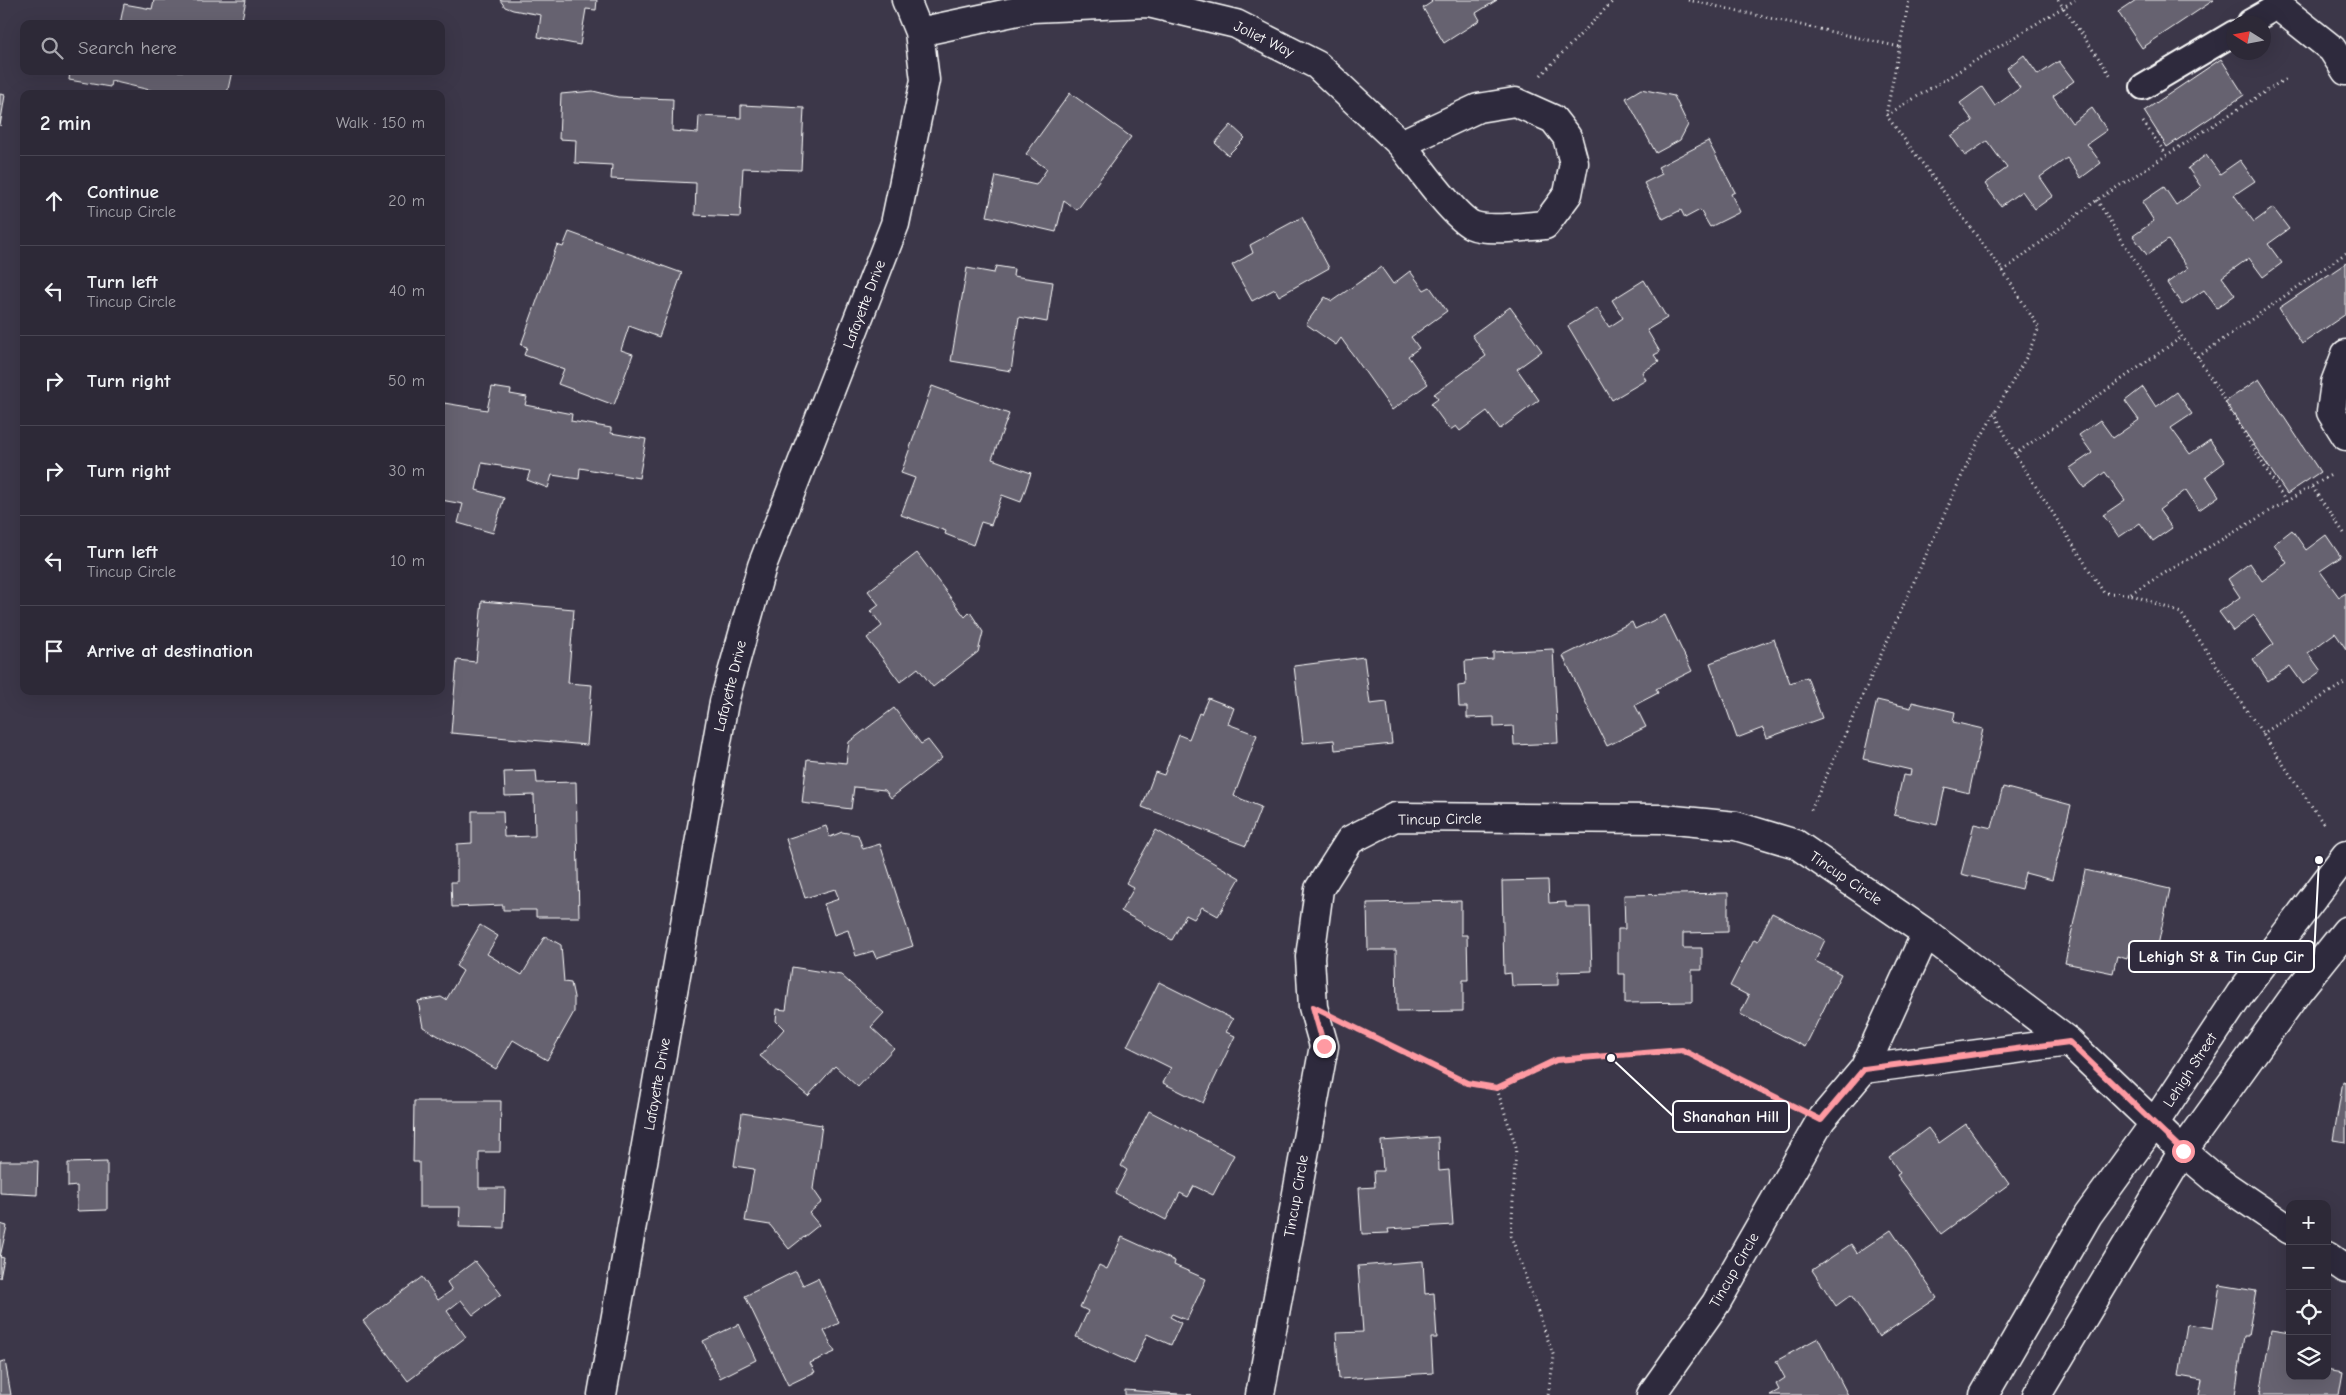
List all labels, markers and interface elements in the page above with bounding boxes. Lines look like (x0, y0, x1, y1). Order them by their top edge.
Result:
north arrow (2226, 15, 2271, 60)
street label: Joliet Way (1231, 17, 1297, 61)
search box (20, 20, 445, 75)
icon: search (38, 34, 66, 62)
text: Search here (78, 37, 177, 59)
text: 2 min (40, 111, 91, 135)
text: Walk · 150 m (336, 114, 425, 132)
text: Continue (87, 181, 159, 203)
icon: ahead (40, 187, 68, 215)
text: 20 m (388, 192, 425, 210)
text: Tincup Circle (87, 203, 176, 221)
street label: Lafayette Drive (839, 257, 889, 351)
text: Turn left (87, 271, 158, 293)
icon: left (40, 277, 68, 305)
text: 40 m (389, 282, 425, 300)
text: Tincup Circle (87, 293, 176, 311)
icon: right (40, 367, 68, 395)
text: Turn right (87, 370, 171, 392)
text: 50 m (388, 372, 425, 390)
icon: right (40, 457, 68, 485)
text: Turn right (87, 460, 171, 482)
text: 30 m (389, 462, 425, 480)
text: Turn left (87, 541, 158, 563)
icon: left (40, 547, 68, 575)
text: 10 m (390, 552, 425, 570)
text: Tincup Circle (87, 563, 176, 581)
icon: arrive (40, 637, 68, 665)
street label: Lafayette Drive (710, 638, 750, 734)
text: Arrive at destination (87, 640, 253, 662)
street label: Tincup Circle (1398, 809, 1482, 829)
street label: Tincup Circle (1806, 847, 1886, 909)
callout: Lehigh St & Tin Cup Cir (2129, 941, 2314, 972)
text: Lehigh St & Tin Cup Cir (2138, 948, 2304, 966)
street label: Lehigh Street (2159, 1029, 2221, 1110)
route end (1313, 1035, 1336, 1058)
street label: Lafayette Drive (640, 1036, 674, 1132)
callout: Shanahan Hill (1673, 1101, 1789, 1132)
text: Shanahan Hill (1683, 1108, 1779, 1126)
route start (2172, 1140, 2195, 1163)
street label: Tincup Circle (1280, 1153, 1312, 1239)
map controls (2286, 1200, 2331, 1380)
button: + (2286, 1200, 2331, 1245)
street label: Tincup Circle (1705, 1229, 1763, 1311)
button: − (2286, 1245, 2331, 1290)
button: locate (2286, 1290, 2331, 1335)
button: layers (2286, 1335, 2331, 1380)

